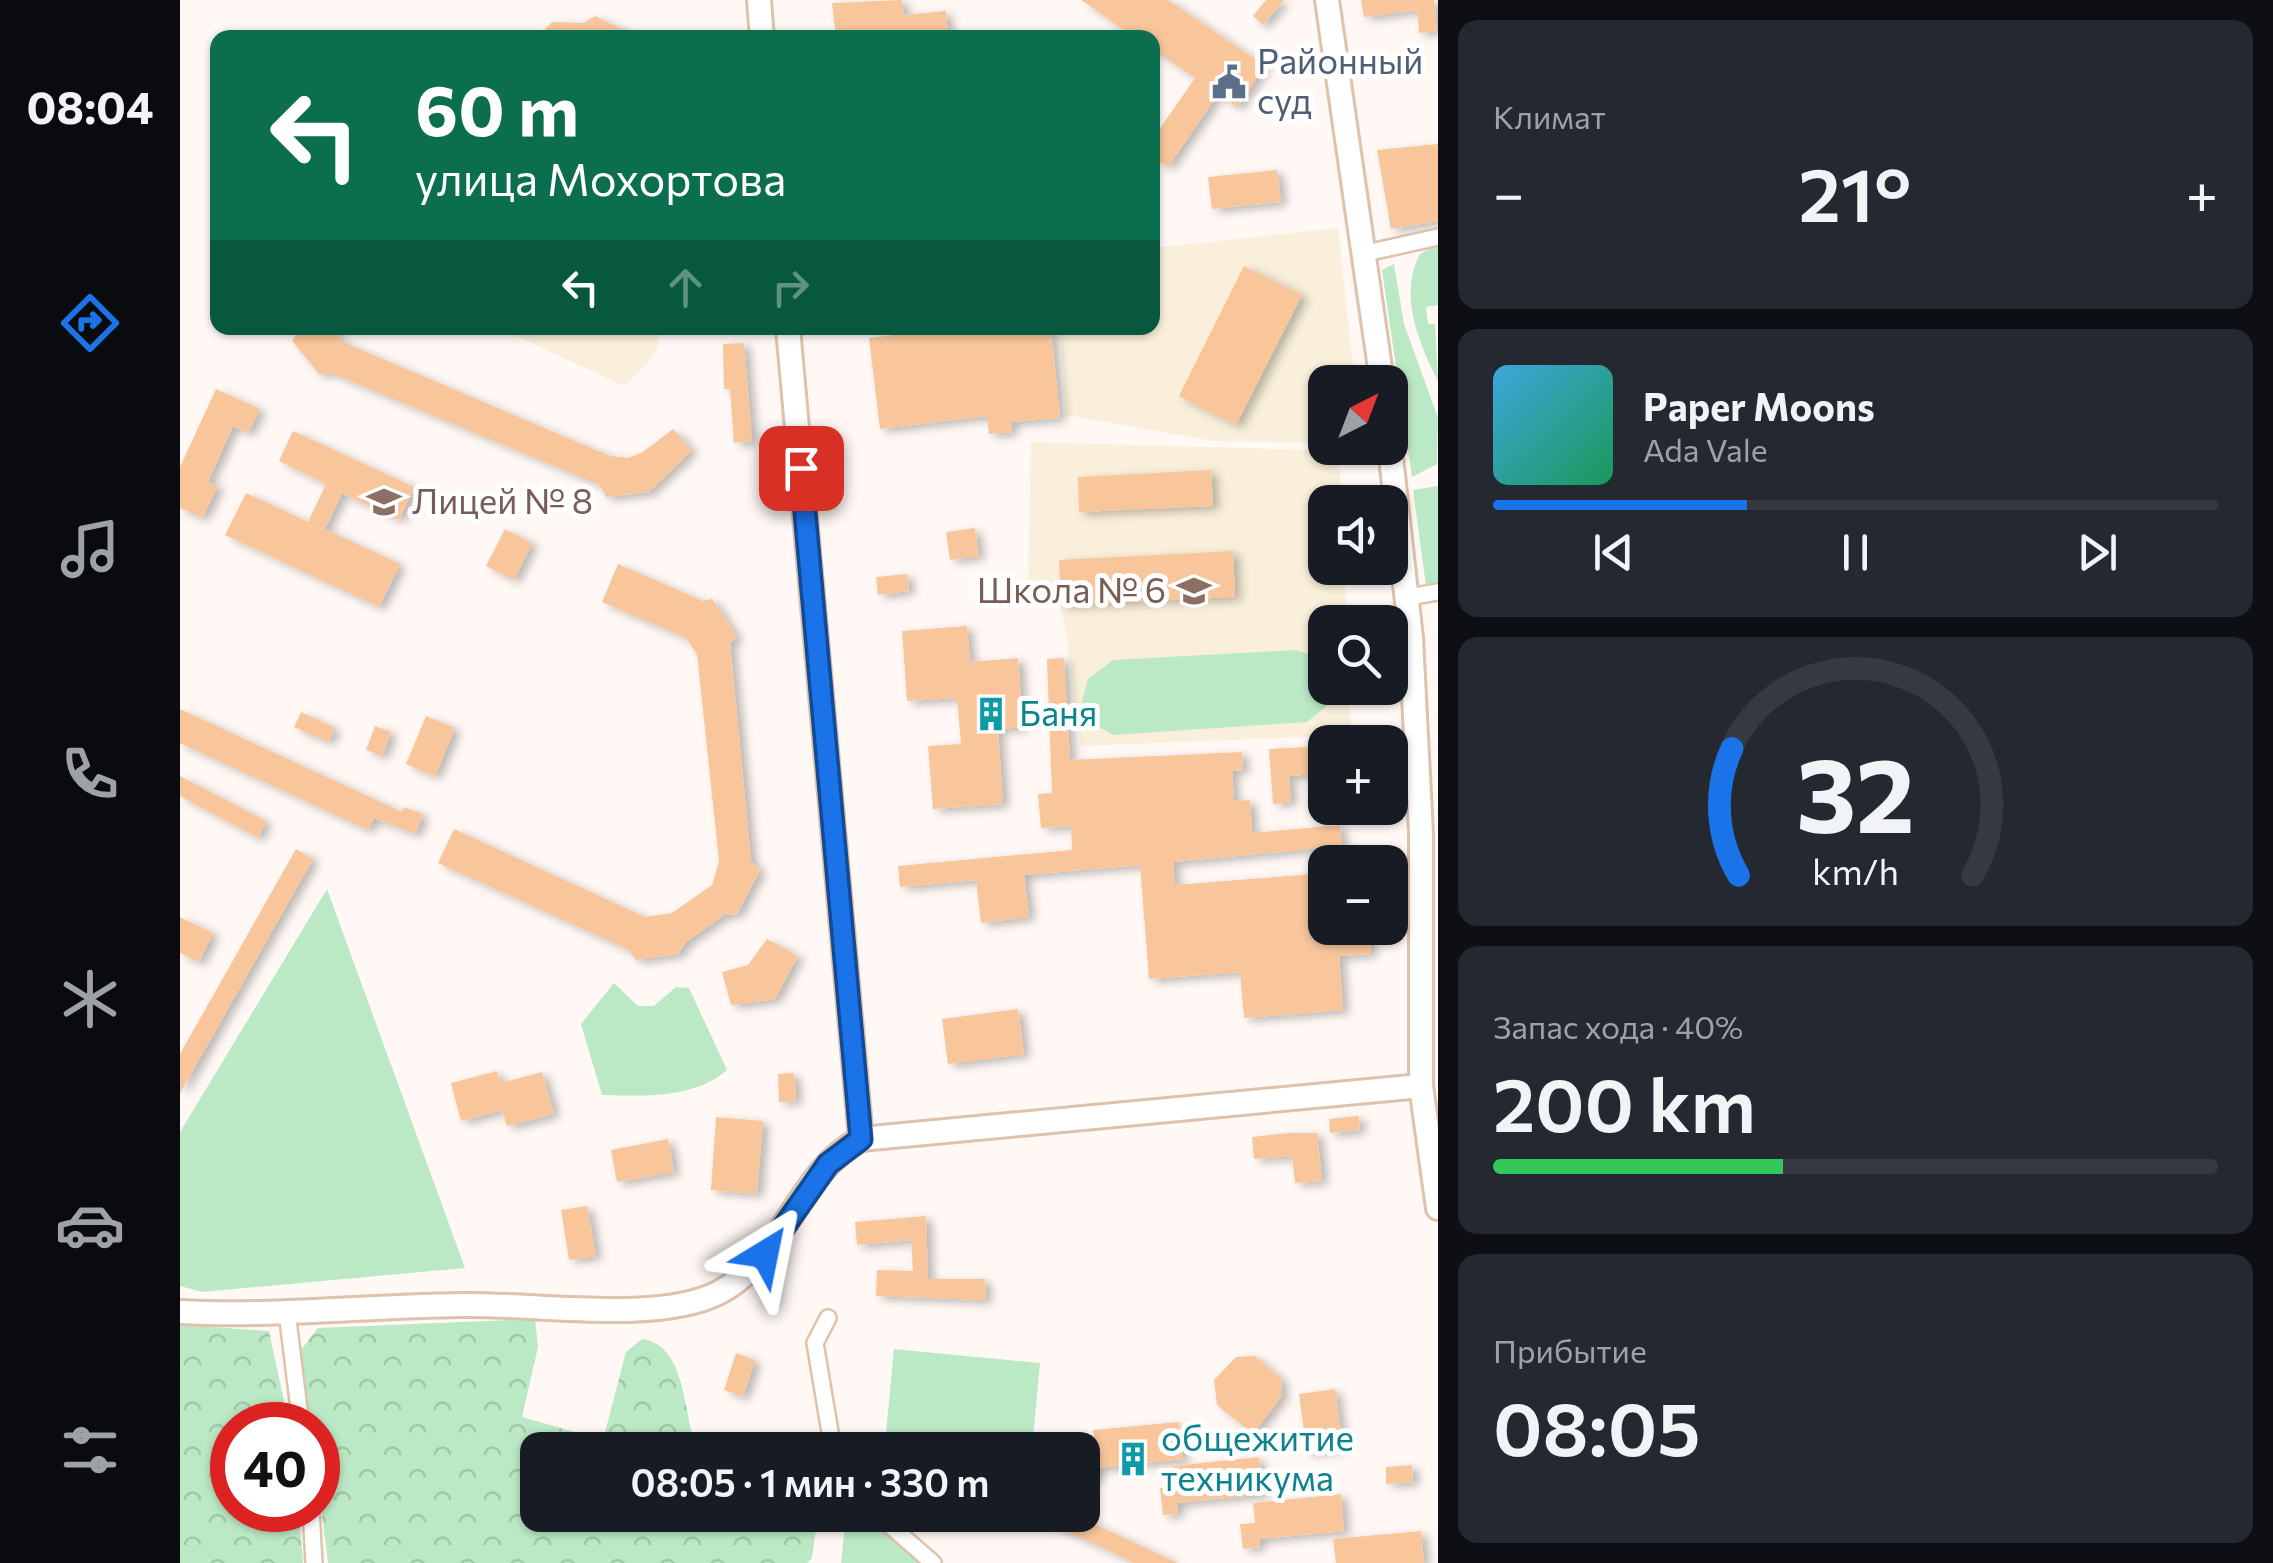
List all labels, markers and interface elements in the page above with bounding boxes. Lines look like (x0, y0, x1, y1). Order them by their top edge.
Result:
place label: Районный суд (1257, 38, 1423, 121)
public building icon: Районный суд (1210, 63, 1248, 101)
text: 60 m (415, 65, 579, 150)
icon: left (250, 70, 380, 200)
text: 08:04 (26, 78, 154, 133)
text: Климат (1493, 96, 1606, 136)
text: 21° (1798, 146, 1911, 237)
text: улица Мохортова (415, 150, 786, 205)
text: − (1493, 158, 1524, 225)
text: + (2186, 158, 2218, 225)
icon: left (553, 260, 608, 315)
icon: ahead (658, 260, 713, 315)
icon: right (763, 260, 818, 315)
icon: directions (55, 288, 125, 358)
north arrow (1308, 365, 1408, 465)
map controls (1308, 365, 1408, 945)
text: Paper Moons (1643, 382, 1875, 429)
pin (759, 426, 844, 511)
text: Ada Vale (1643, 429, 1768, 469)
icon: arrive (774, 441, 829, 496)
place label: Лицей № 8 (412, 478, 593, 521)
school or university icon: Лицей № 8 (365, 483, 403, 521)
button: sound (1308, 485, 1408, 585)
icon: music (55, 514, 125, 584)
icon: previous (1586, 525, 1641, 580)
icon: pause (1828, 525, 1883, 580)
icon: next (2070, 525, 2125, 580)
place label: Школа № 6 (977, 567, 1166, 610)
school or university icon: Школа № 6 (1175, 572, 1213, 610)
button: search (1308, 605, 1408, 705)
place label: Баня (1019, 690, 1097, 733)
building icon: Баня (972, 695, 1010, 733)
button: + (1308, 725, 1408, 825)
text: 32 (1796, 727, 1915, 854)
icon: phone (55, 739, 125, 809)
button: − (1308, 845, 1408, 945)
text: km/h (1812, 849, 1899, 892)
icon: climate (55, 964, 125, 1034)
text: Запас хода · 40% (1493, 1006, 1743, 1046)
text: 200 km (1493, 1056, 1756, 1147)
icon: car (55, 1190, 125, 1260)
position arrow (713, 1202, 817, 1306)
text: Прибытие (1493, 1330, 1647, 1370)
text: 08:05 (1493, 1380, 1701, 1471)
speed limit sign: 40 (210, 1402, 340, 1532)
icon: filters (55, 1415, 125, 1485)
place label: общежитие техникума (1161, 1415, 1354, 1498)
building icon: общежитие техникума (1114, 1440, 1152, 1478)
text: 08:05 · 1 мин · 330 m (631, 1458, 989, 1505)

